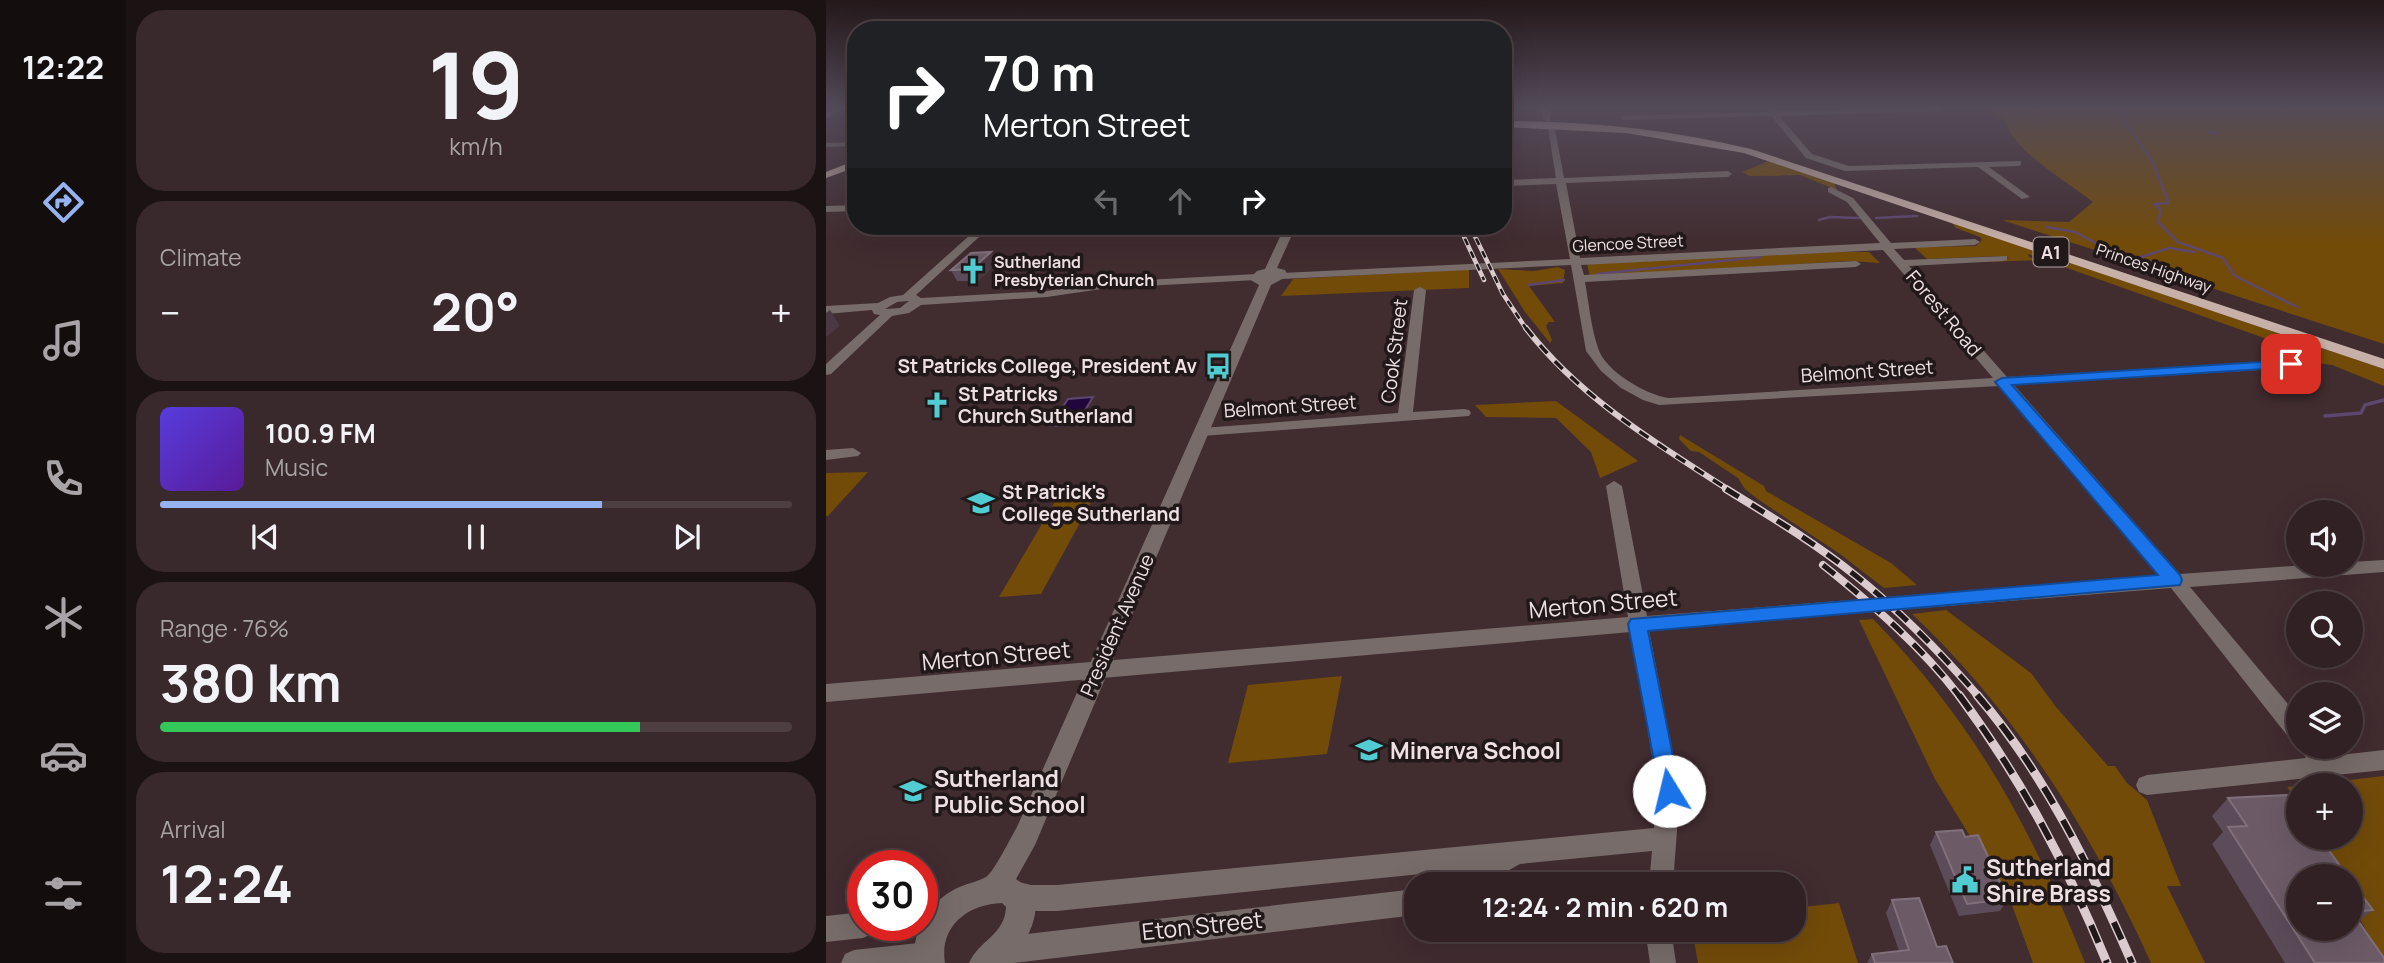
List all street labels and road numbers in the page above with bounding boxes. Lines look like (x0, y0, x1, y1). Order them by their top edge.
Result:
street label: Glencoe Street (1572, 229, 1684, 257)
road number: A1 (2034, 238, 2068, 266)
street label: Princes Highway (2093, 238, 2215, 298)
street label: Forest Road (1900, 265, 1988, 361)
street label: Cook Street (1375, 297, 1413, 405)
street label: Belmont Street (1800, 353, 1934, 389)
street label: Belmont Street (1223, 388, 1357, 424)
street label: President Avenue (1074, 550, 1160, 700)
street label: Merton Street (1527, 581, 1679, 625)
street label: Merton Street (920, 633, 1072, 677)
street label: Eton Street (1140, 903, 1264, 947)

